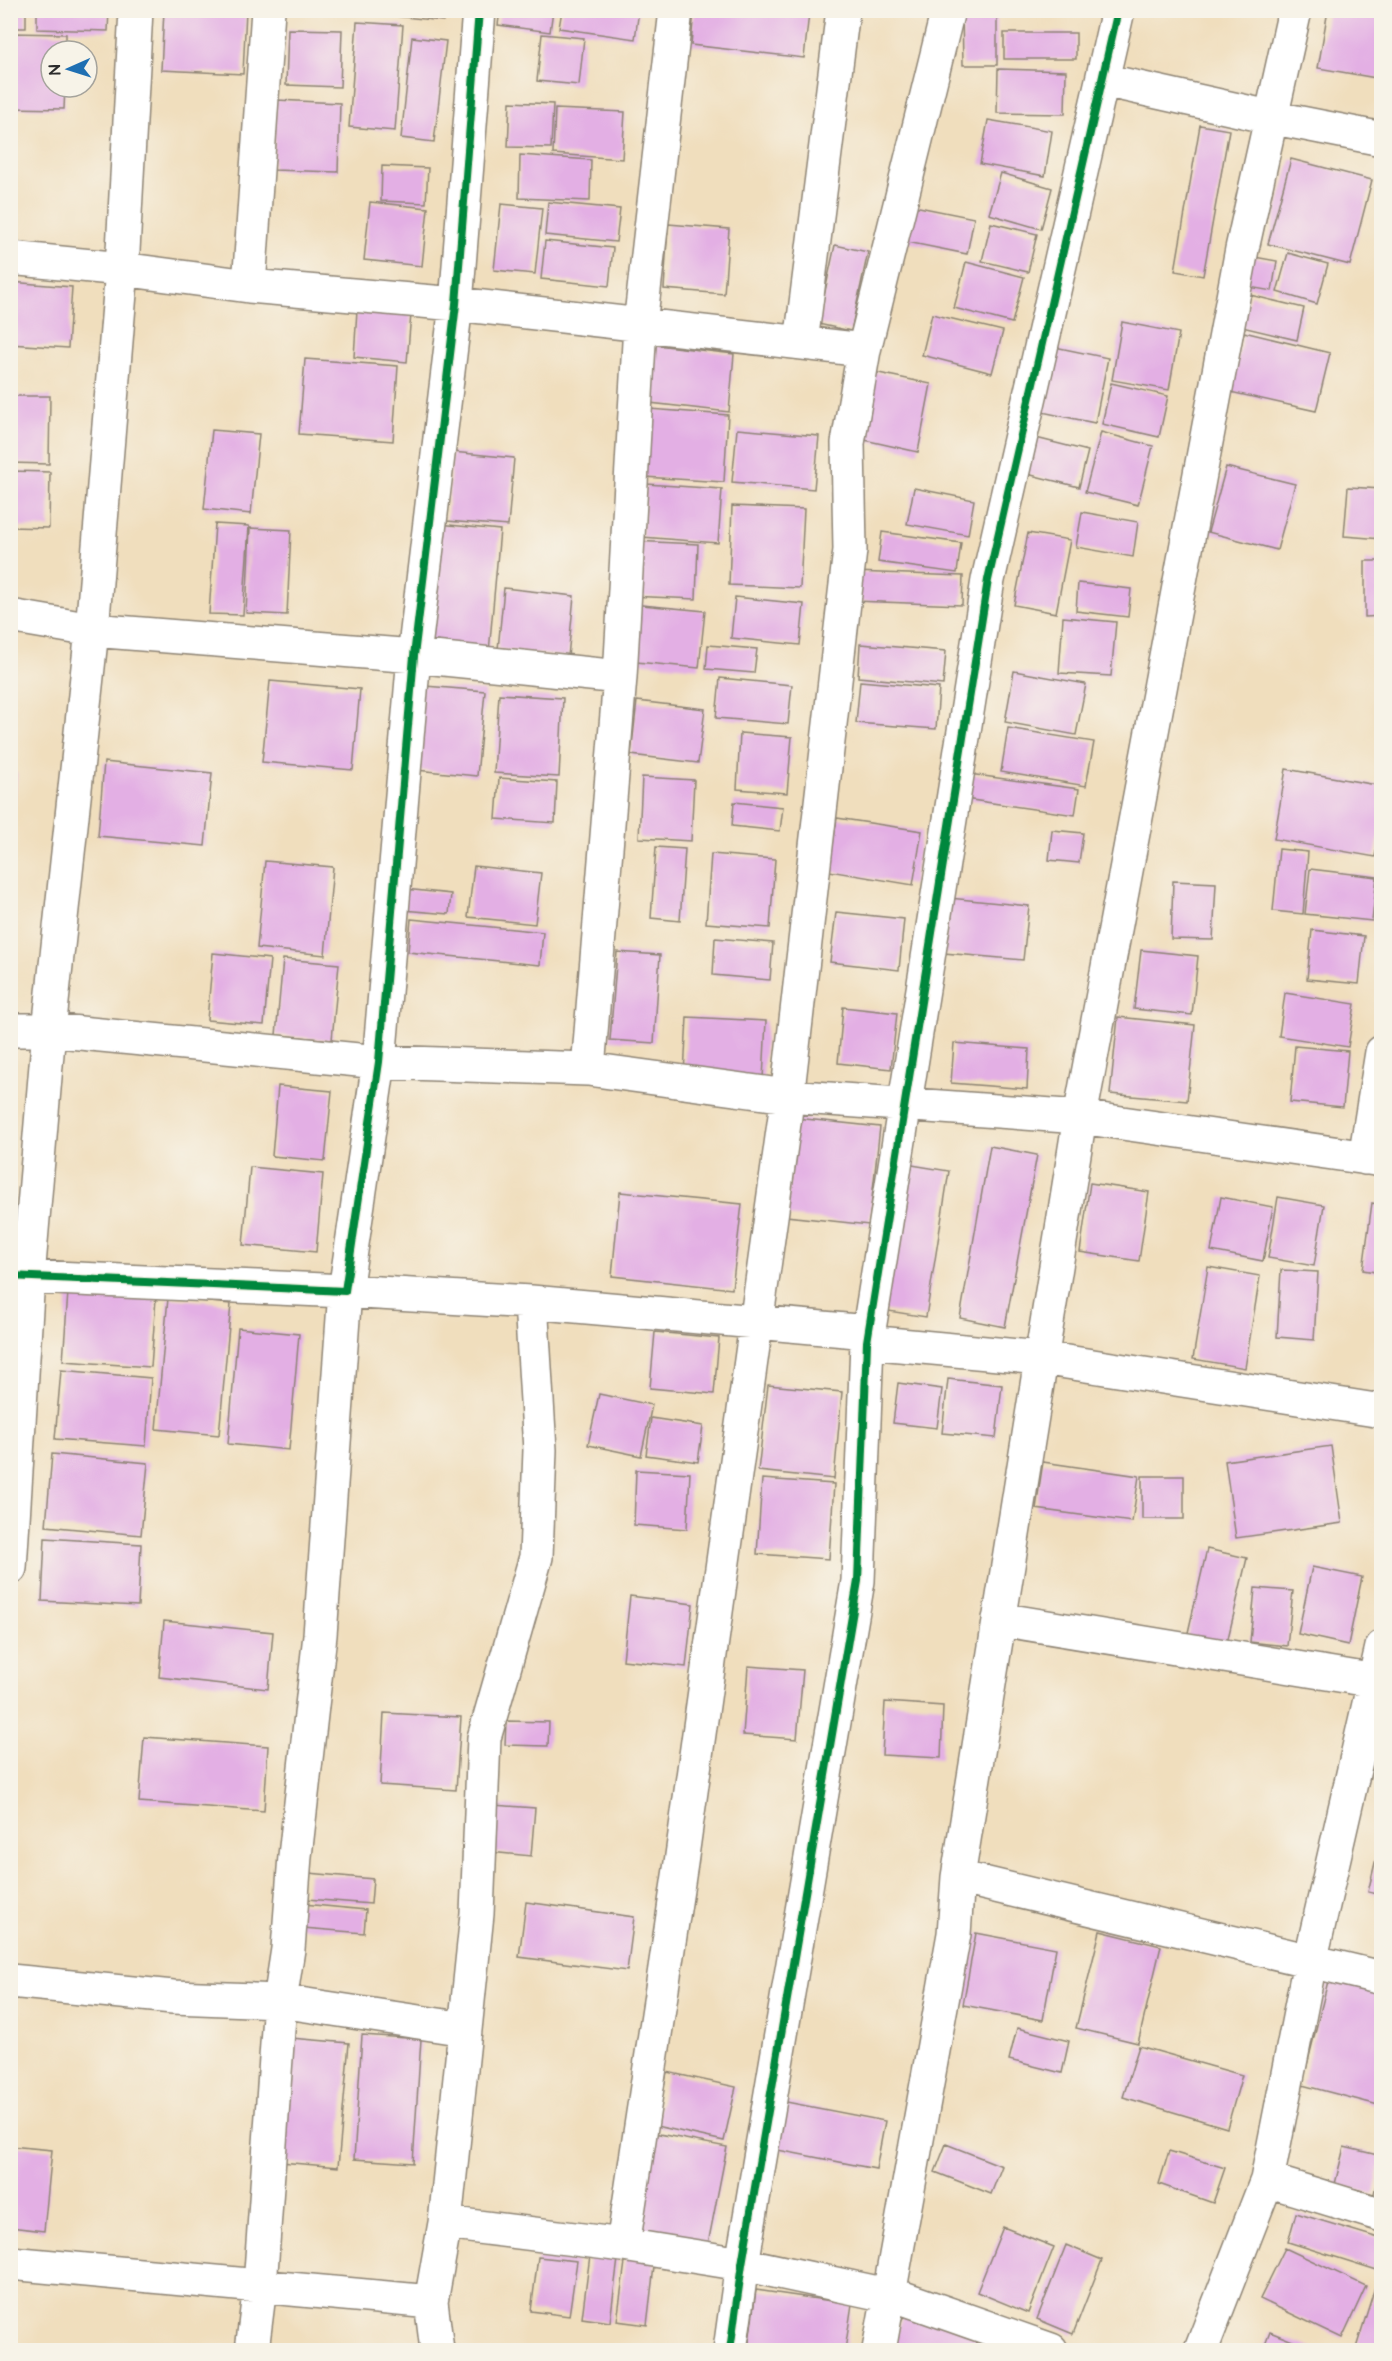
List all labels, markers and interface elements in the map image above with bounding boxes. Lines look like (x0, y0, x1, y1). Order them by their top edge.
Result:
north arrow (39, 39, 99, 99)
text: N (44, 64, 66, 75)

